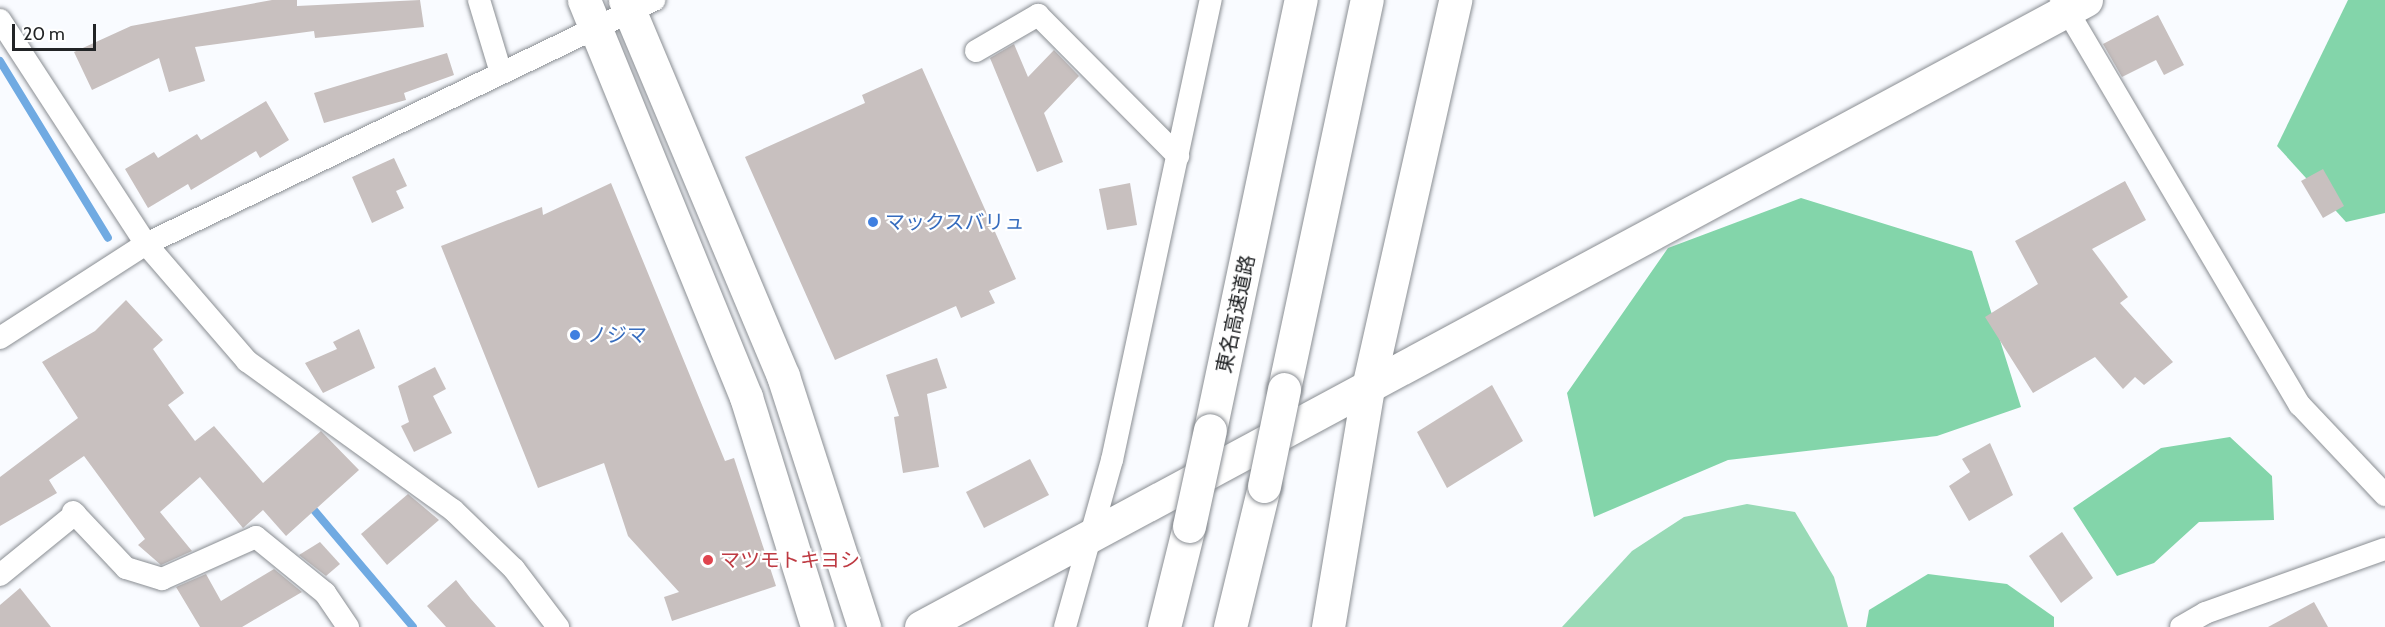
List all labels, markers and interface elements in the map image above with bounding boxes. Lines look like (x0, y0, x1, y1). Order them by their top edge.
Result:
scale bar (15, 12, 99, 50)
text: 20 m (23, 23, 65, 45)
place label: マックスバリュ (885, 210, 1025, 234)
marker: マックスバリュ (866, 215, 880, 229)
street label: 東名高速道路 (1212, 253, 1260, 375)
place label: ノジマ (587, 323, 647, 347)
marker: ノジマ (568, 328, 582, 342)
place label: マツモトキヨシ (720, 548, 860, 572)
marker: マツモトキヨシ (701, 553, 715, 567)

